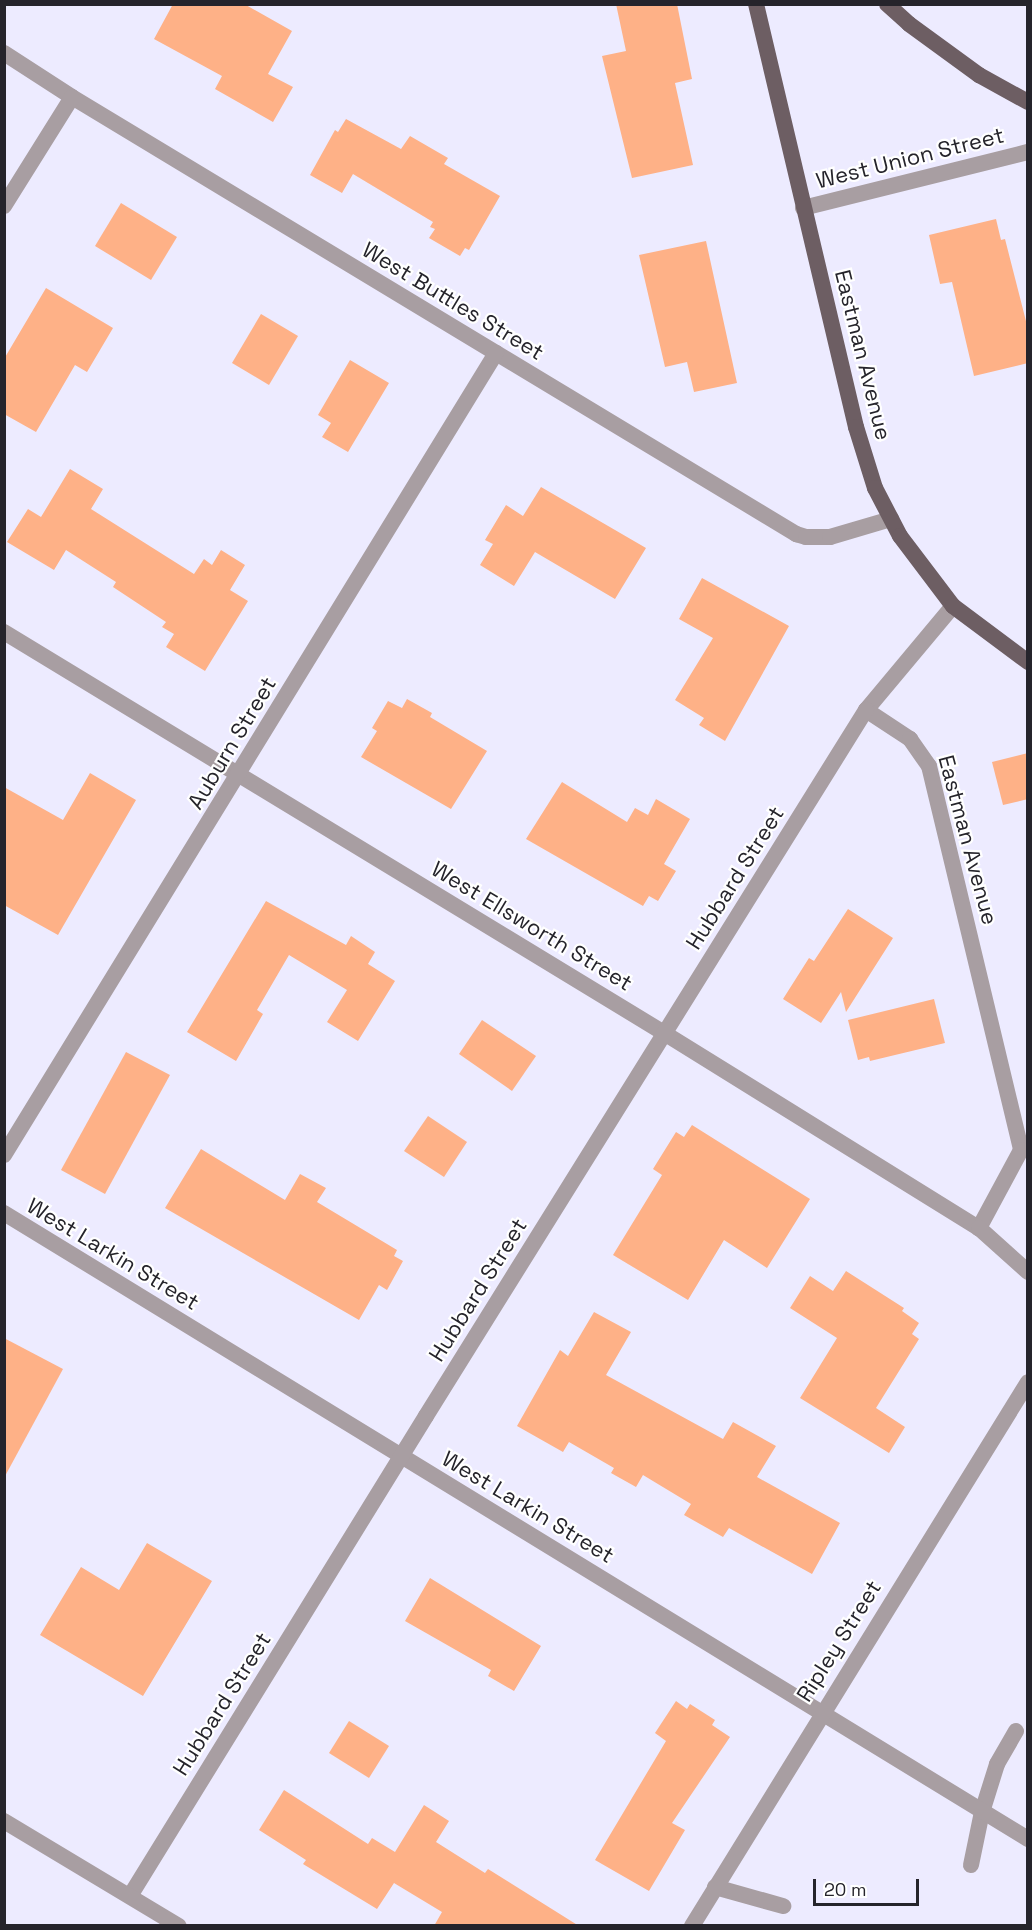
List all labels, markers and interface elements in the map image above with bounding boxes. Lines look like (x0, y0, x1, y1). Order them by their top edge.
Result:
street label: West Union Street (813, 122, 1007, 194)
street label: West Buttles Street (357, 236, 549, 366)
street label: Eastman Avenue (829, 267, 897, 443)
street label: Auburn Street (182, 672, 282, 814)
street label: Eastman Avenue (933, 752, 1003, 928)
street label: Hubbard Street (680, 802, 790, 954)
street label: West Ellsworth Street (427, 856, 637, 996)
street label: West Larkin Street (22, 1192, 204, 1316)
street label: Hubbard Street (423, 1214, 533, 1366)
street label: West Larkin Street (437, 1445, 619, 1569)
street label: Ripley Street (791, 1575, 887, 1707)
street label: Hubbard Street (167, 1628, 277, 1780)
scale bar (816, 1867, 922, 1905)
text: 20 m (824, 1878, 867, 1901)

